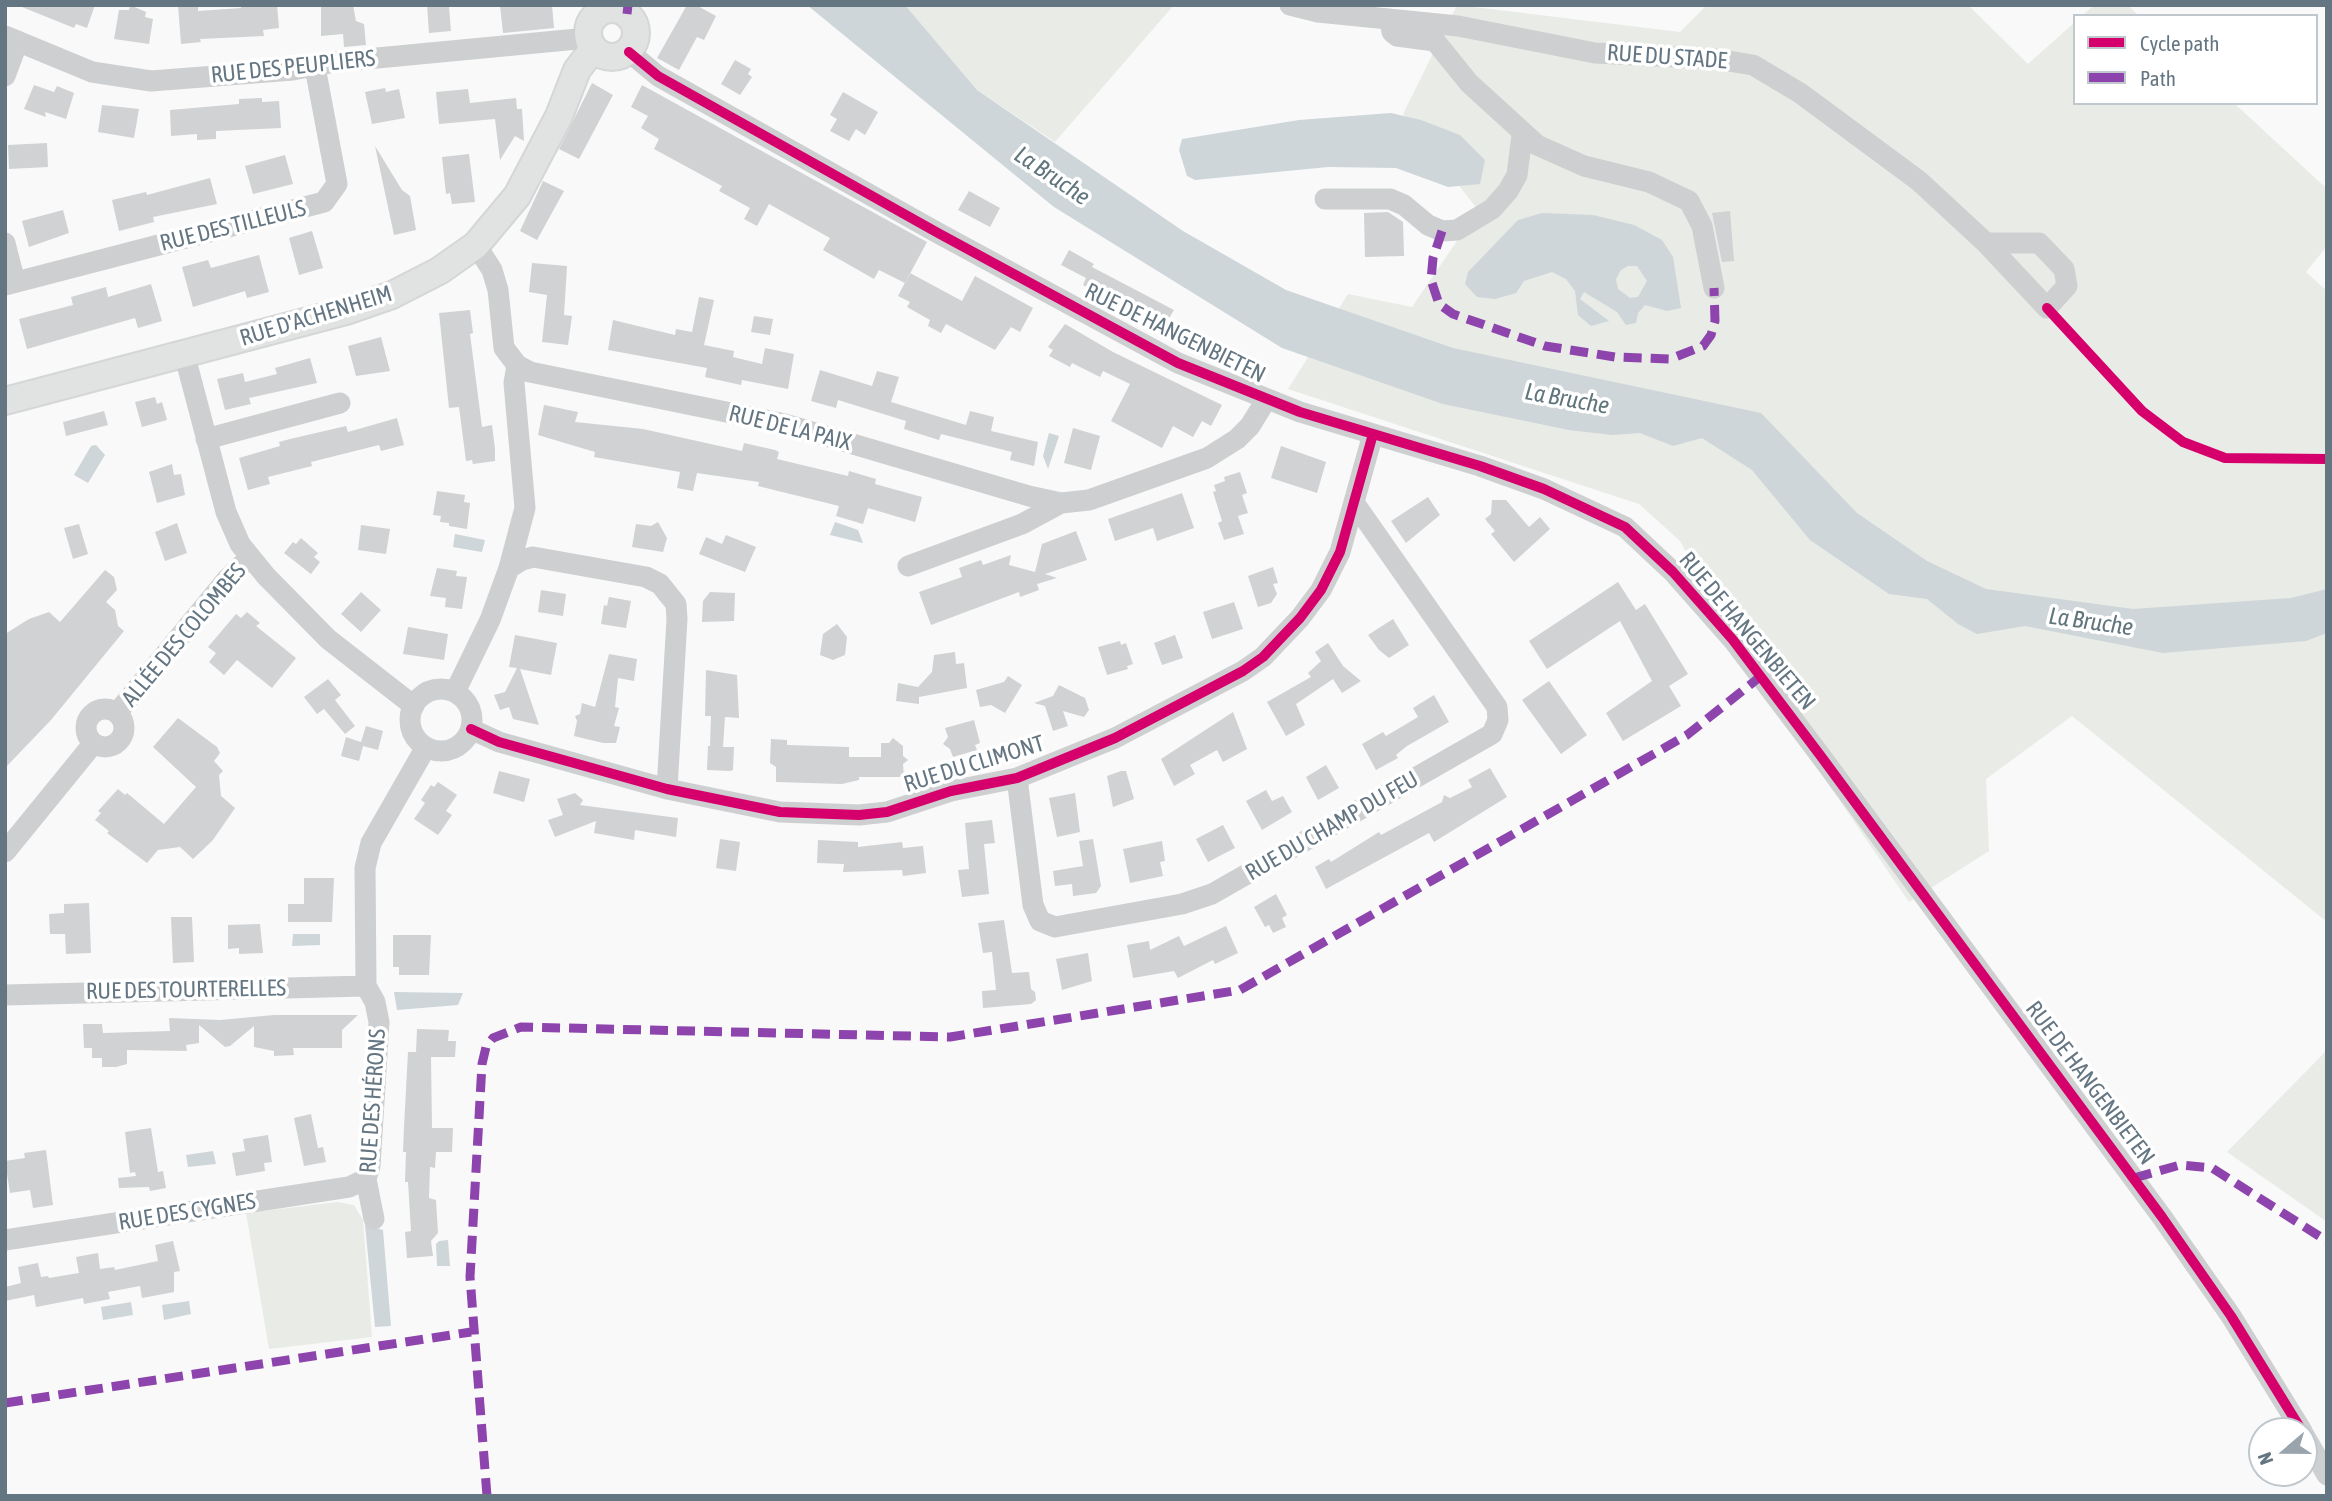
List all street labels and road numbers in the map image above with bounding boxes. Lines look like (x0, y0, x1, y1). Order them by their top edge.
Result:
street label: RUE DU STADE (1606, 39, 1728, 75)
street label: RUE DES PEUPLIERS (209, 45, 377, 89)
street label: RUE DES TILLEULS (157, 195, 309, 257)
street label: RUE DE HANGENBIETEN (1080, 277, 1270, 389)
street label: RUE D'ACHENHEIM (237, 280, 395, 352)
street label: RUE DE LA PAIX (726, 399, 854, 457)
street label: RUE DE HANGENBIETEN (1673, 546, 1821, 716)
street label: ALLÉE DES COLOMBES (116, 558, 252, 712)
street label: RUE DU CLIMONT (901, 730, 1047, 798)
street label: RUE DU CHAMP DU FEU (1241, 765, 1423, 887)
street label: RUE DES TOURTERELLES (86, 974, 286, 1006)
street label: RUE DE HANGENBIETEN (2020, 996, 2160, 1170)
street label: RUE DES HÉRONS (354, 1028, 392, 1174)
street label: RUE DES CYGNES (116, 1188, 258, 1236)

